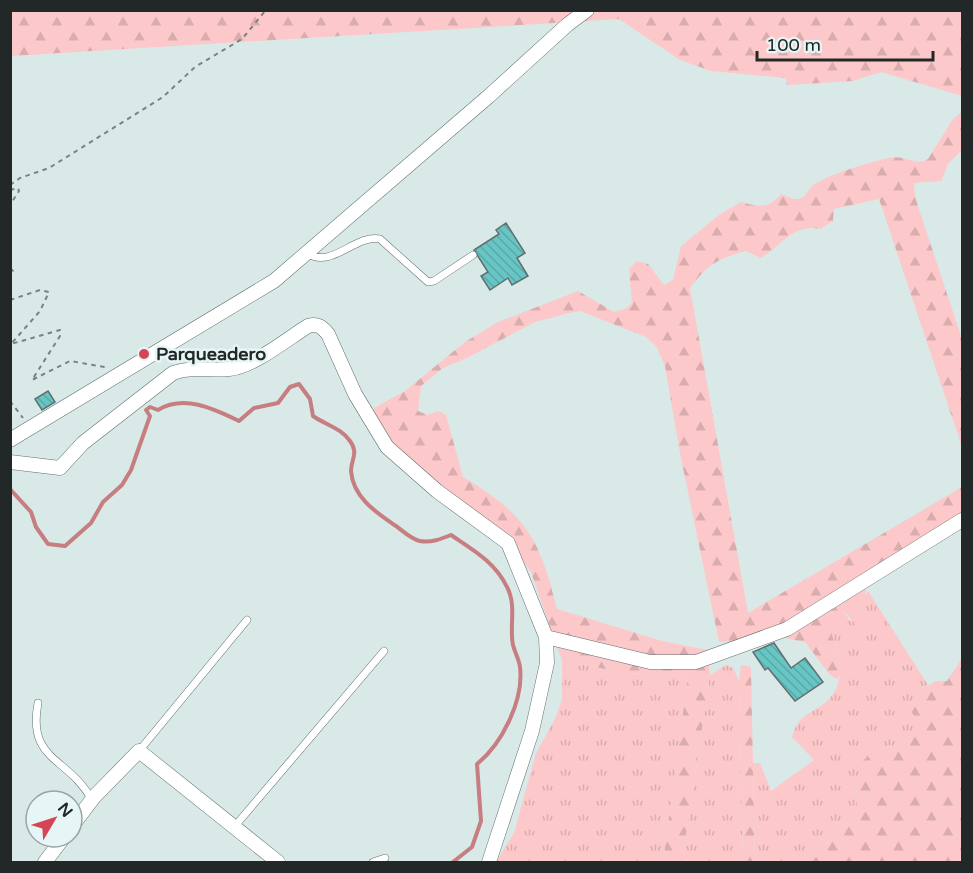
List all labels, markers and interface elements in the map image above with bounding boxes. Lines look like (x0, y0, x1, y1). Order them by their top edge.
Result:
scale bar (757, 24, 932, 62)
text: 100 m (766, 34, 821, 56)
place label: Parqueadero (156, 343, 266, 365)
marker: Parqueadero (137, 347, 151, 361)
north arrow (24, 789, 84, 849)
text: N (53, 799, 77, 821)

